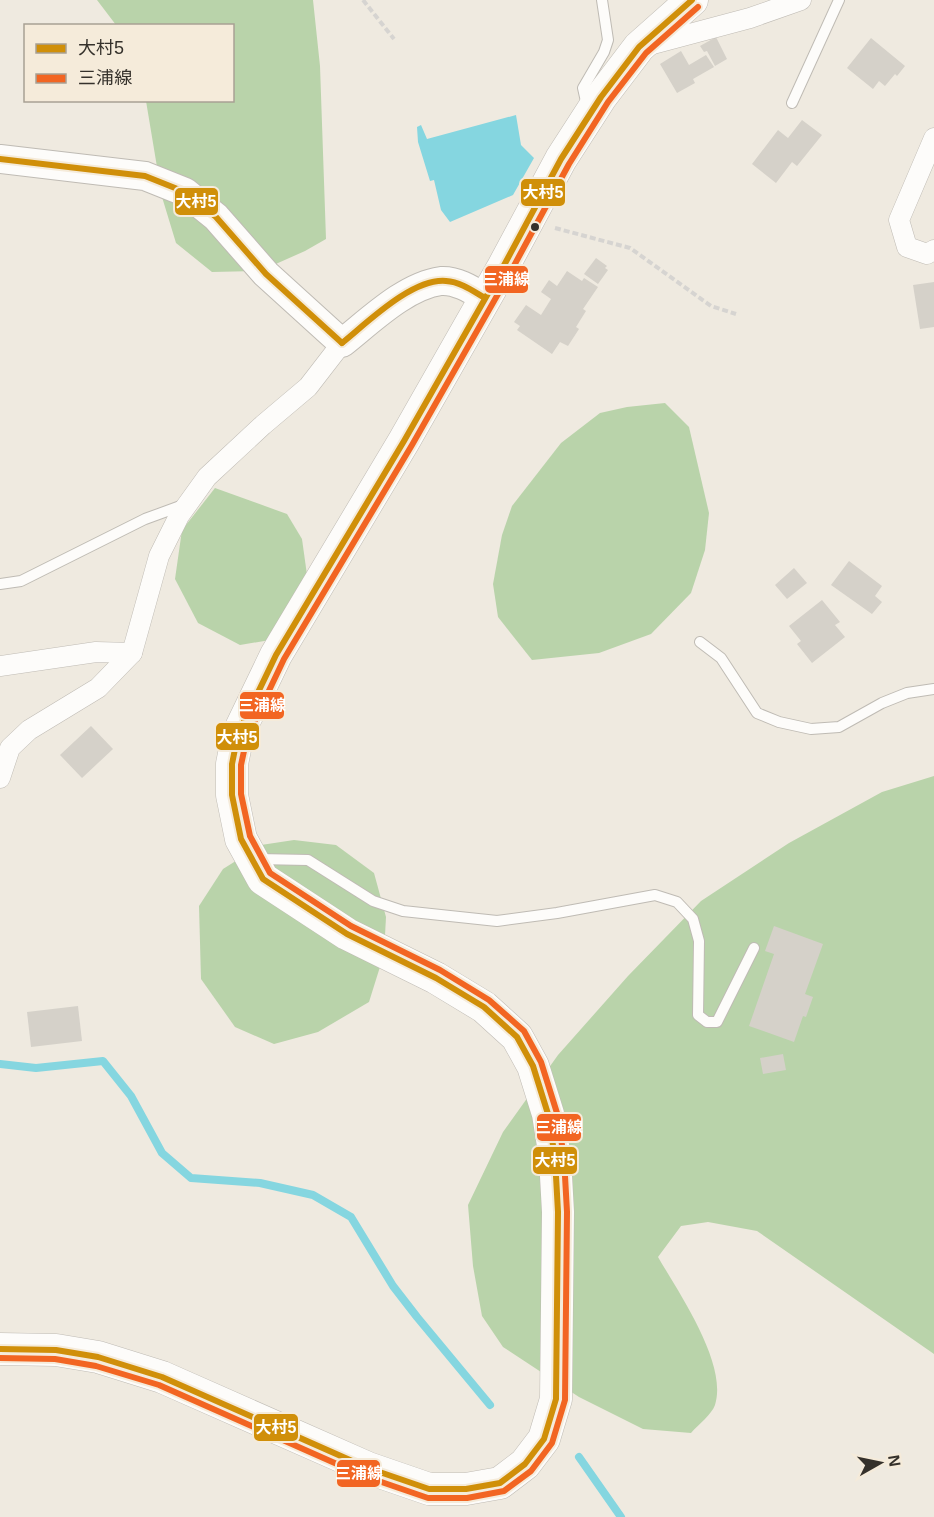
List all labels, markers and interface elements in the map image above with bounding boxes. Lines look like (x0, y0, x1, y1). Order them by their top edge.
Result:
legend (24, 24, 234, 102)
text: 大村5 (78, 38, 124, 58)
text: 三浦線 (78, 68, 132, 88)
line badge: 大村5 (520, 178, 566, 207)
text: 大村5 (523, 183, 564, 201)
line badge: 大村5 (174, 187, 219, 216)
text: 大村5 (176, 192, 217, 210)
unlabelled marker (529, 221, 541, 233)
line badge: 三浦線 (484, 265, 529, 294)
text: 三浦線 (482, 270, 530, 288)
line badge: 三浦線 (239, 691, 285, 720)
text: 三浦線 (238, 696, 286, 714)
line badge: 大村5 (215, 722, 260, 751)
text: 大村5 (217, 728, 258, 746)
line badge: 三浦線 (536, 1113, 582, 1142)
text: 三浦線 (535, 1118, 583, 1136)
line badge: 大村5 (532, 1146, 578, 1175)
text: 大村5 (535, 1151, 576, 1169)
line badge: 大村5 (253, 1413, 299, 1442)
text: 大村5 (256, 1418, 297, 1436)
north arrow (850, 1433, 910, 1493)
text: N (885, 1454, 904, 1468)
line badge: 三浦線 (336, 1459, 381, 1488)
text: 三浦線 (335, 1464, 383, 1482)

